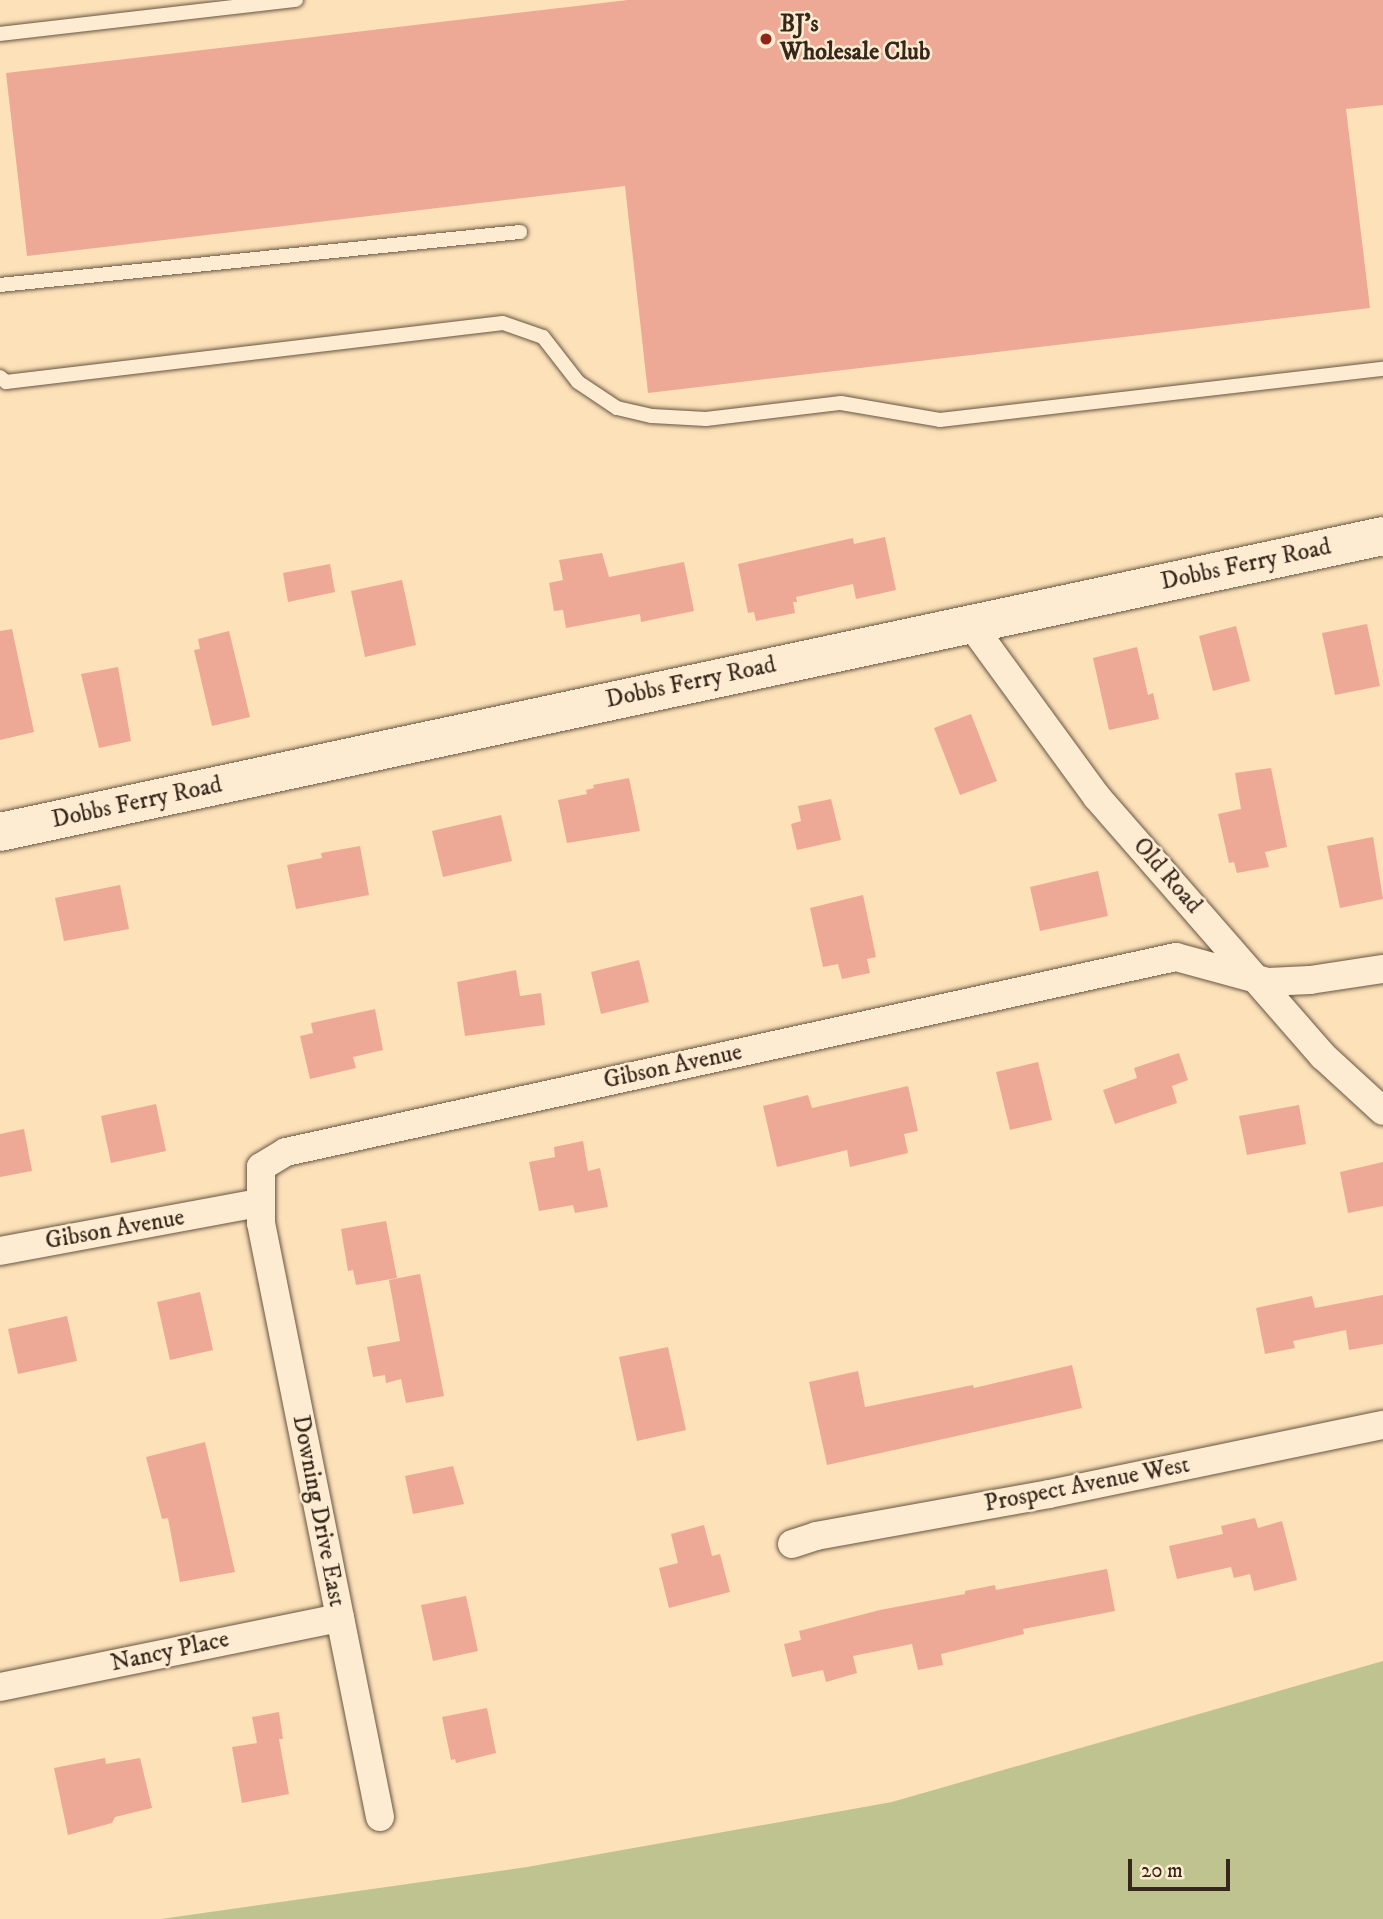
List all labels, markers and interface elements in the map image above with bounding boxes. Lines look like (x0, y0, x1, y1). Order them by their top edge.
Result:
place label: BJ's Wholesale Club (780, 11, 930, 67)
marker: BJ's Wholesale Club (758, 31, 774, 47)
street label: Dobbs Ferry Road (1158, 533, 1334, 597)
street label: Dobbs Ferry Road (603, 651, 779, 715)
street label: Dobbs Ferry Road (49, 771, 225, 835)
street label: Old Road (1126, 832, 1208, 920)
street label: Gibson Avenue (601, 1038, 745, 1096)
street label: Gibson Avenue (43, 1204, 187, 1256)
street label: Downing Drive East (285, 1413, 351, 1609)
street label: Prospect Avenue West (982, 1451, 1192, 1519)
street label: Nancy Place (108, 1625, 232, 1679)
scale bar (1131, 1846, 1232, 1890)
text: 20 m (1141, 1858, 1183, 1884)

